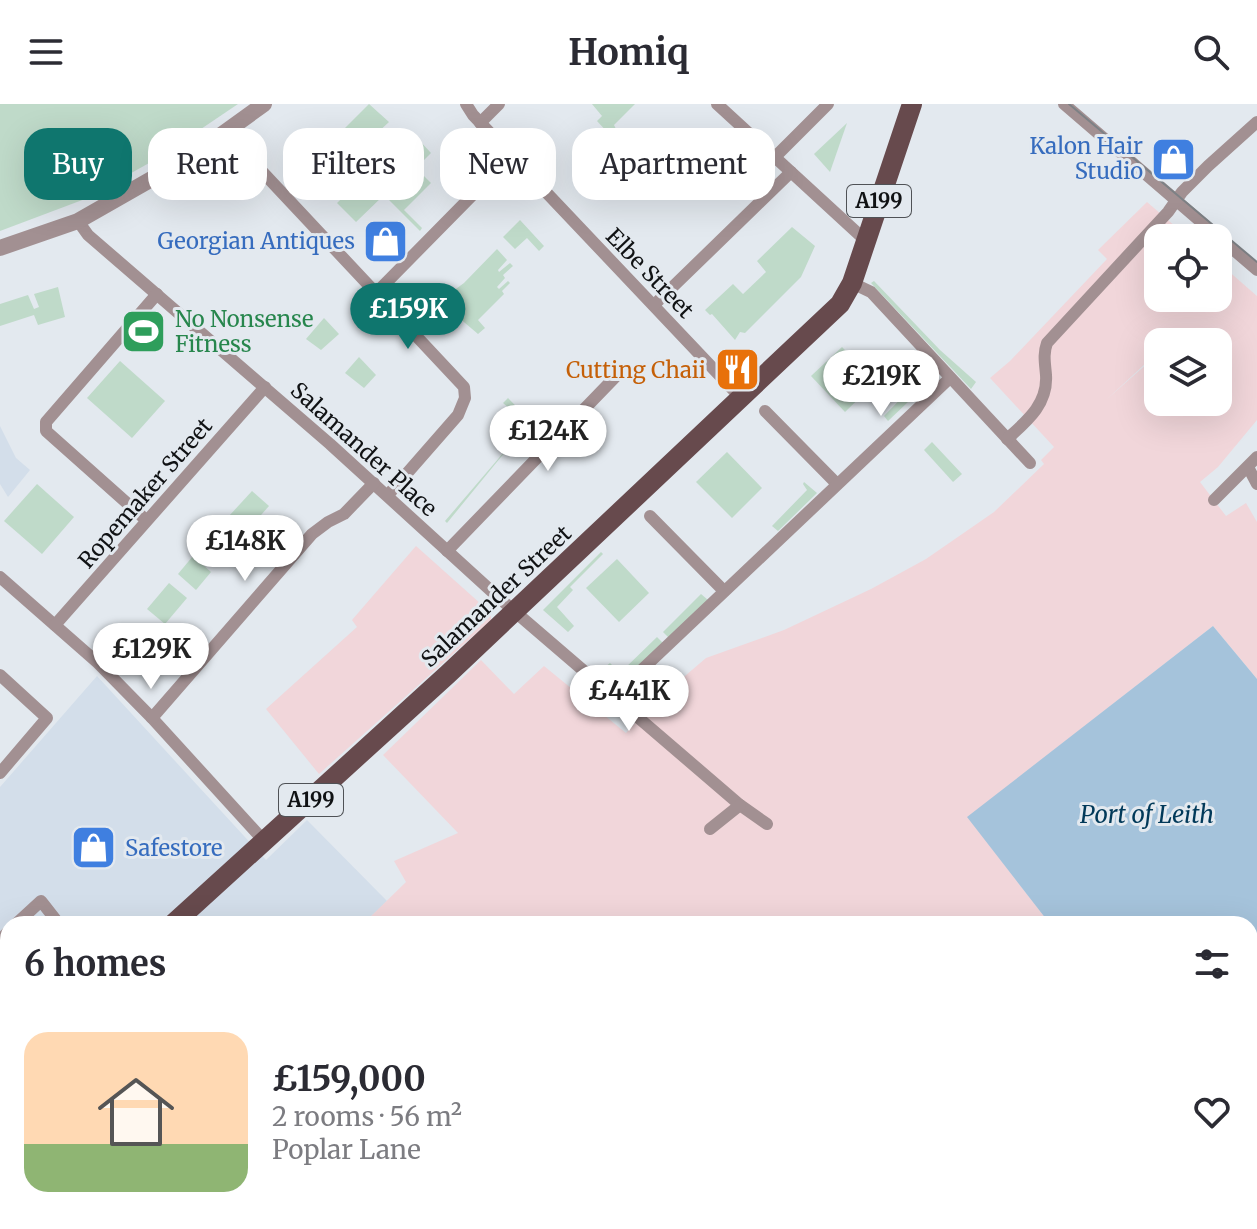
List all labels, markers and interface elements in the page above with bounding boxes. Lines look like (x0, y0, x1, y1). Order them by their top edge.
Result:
icon: menu (24, 30, 68, 74)
text: Homiq (568, 30, 689, 75)
icon: search (1189, 30, 1233, 74)
chip: Buy (24, 128, 132, 200)
chip: Rent (148, 128, 267, 200)
chip: Filters (283, 128, 424, 200)
chip: New (440, 128, 556, 200)
chip: Apartment (572, 128, 775, 200)
place label: Kalon Hair Studio (1030, 132, 1143, 185)
shop icon: Kalon Hair Studio (1150, 135, 1198, 183)
road number: A199 (847, 185, 911, 217)
shop icon: Georgian Antiques (362, 217, 410, 265)
street label: Elbe Street (600, 222, 700, 324)
map controls (1144, 224, 1232, 416)
button: locate (1144, 224, 1232, 312)
place label: Georgian Antiques (158, 227, 355, 255)
pin: £159K (352, 283, 464, 351)
text: £159K (368, 292, 448, 325)
place label: No Nonsense Fitness (175, 305, 313, 358)
sports icon: No Nonsense Fitness (120, 308, 168, 356)
button: layers (1144, 328, 1232, 416)
restaurant icon: Cutting Chaii (713, 346, 761, 394)
pin: £219K (825, 350, 937, 418)
place label: Cutting Chaii (566, 356, 706, 384)
text: £219K (841, 359, 921, 392)
street label: Salamander Place (285, 376, 443, 522)
pin: £124K (492, 405, 604, 473)
street label: Ropemaker Street (72, 412, 218, 574)
text: £124K (508, 414, 588, 447)
pin: £148K (189, 515, 301, 583)
street label: Salamander Street (415, 519, 577, 673)
text: £148K (205, 524, 285, 557)
pin: £129K (95, 623, 207, 691)
text: £129K (111, 632, 191, 665)
pin: £441K (573, 665, 685, 733)
text: £441K (588, 674, 670, 707)
road number: A199 (279, 784, 343, 816)
water label: Port of Leith (1080, 799, 1214, 830)
shop icon: Safestore (70, 824, 118, 872)
place label: Safestore (125, 834, 223, 862)
icon: filters (1190, 942, 1234, 986)
text: 6 homes (24, 943, 166, 985)
text: £159,000 (272, 1058, 426, 1100)
icon: home (88, 1064, 184, 1160)
icon: heart (1190, 1090, 1234, 1134)
text: 2 rooms · 56 m² (272, 1100, 462, 1133)
text: Poplar Lane (272, 1133, 421, 1166)

